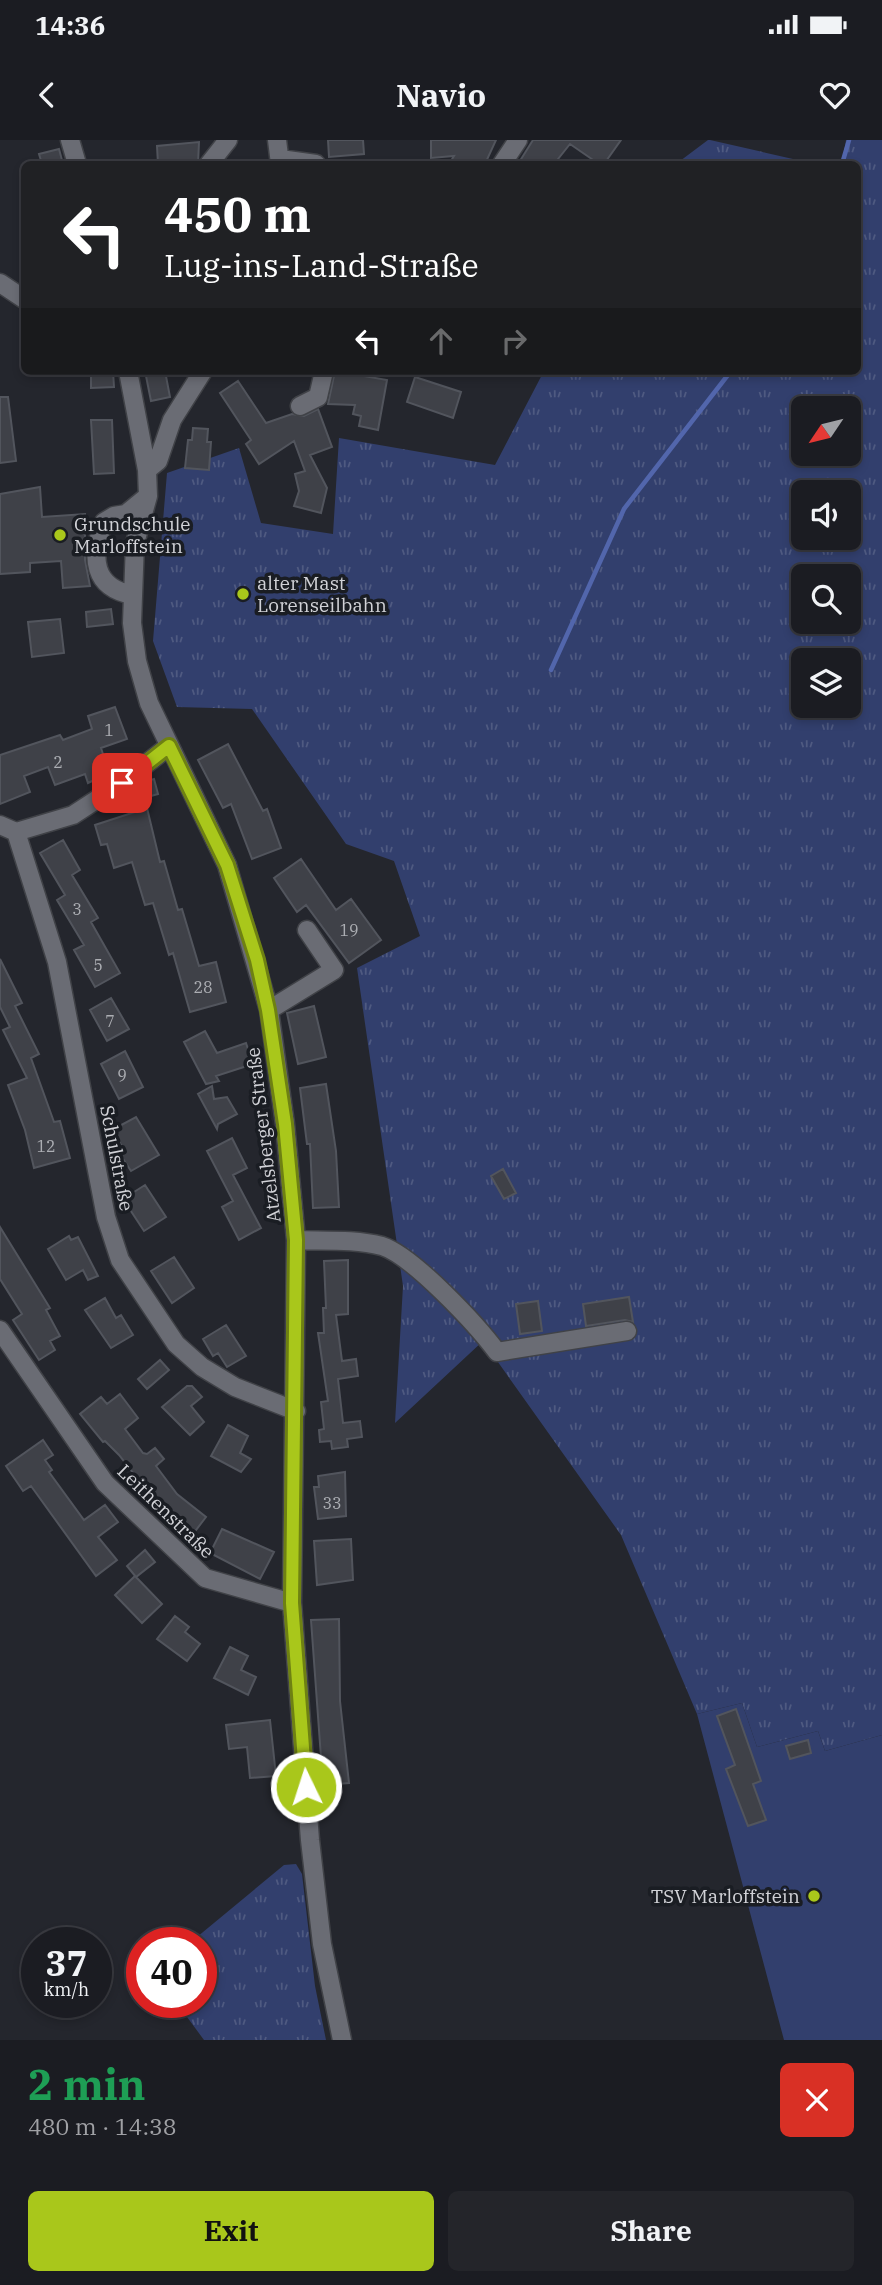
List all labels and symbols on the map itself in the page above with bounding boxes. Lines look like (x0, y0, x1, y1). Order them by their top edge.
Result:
north arrow (791, 396, 861, 466)
place label: Grundschule Marloffstein (74, 512, 191, 558)
marker: Grundschule Marloffstein (52, 527, 68, 543)
place label: alter Mast Lorenseilbahn (257, 571, 387, 617)
marker: alter Mast Lorenseilbahn (235, 586, 251, 602)
house number: 1 (104, 720, 114, 740)
house number: 2 (53, 752, 63, 772)
pin (92, 753, 152, 813)
house number: 3 (72, 899, 82, 919)
house number: 19 (339, 920, 359, 940)
house number: 5 (93, 955, 103, 975)
house number: 28 (193, 977, 213, 997)
house number: 7 (105, 1011, 115, 1031)
street label: Atzelsberger Straße (240, 1046, 286, 1224)
house number: 9 (117, 1065, 127, 1085)
street label: Schulstraße (95, 1103, 139, 1213)
house number: 12 (36, 1136, 56, 1156)
street label: Leithenstraße (113, 1459, 219, 1563)
house number: 33 (322, 1493, 342, 1513)
position arrow (269, 1750, 343, 1824)
place label: TSV Marloffstein (651, 1884, 800, 1908)
marker: TSV Marloffstein (806, 1888, 822, 1904)
speed limit sign: 40 (126, 1927, 217, 2018)

